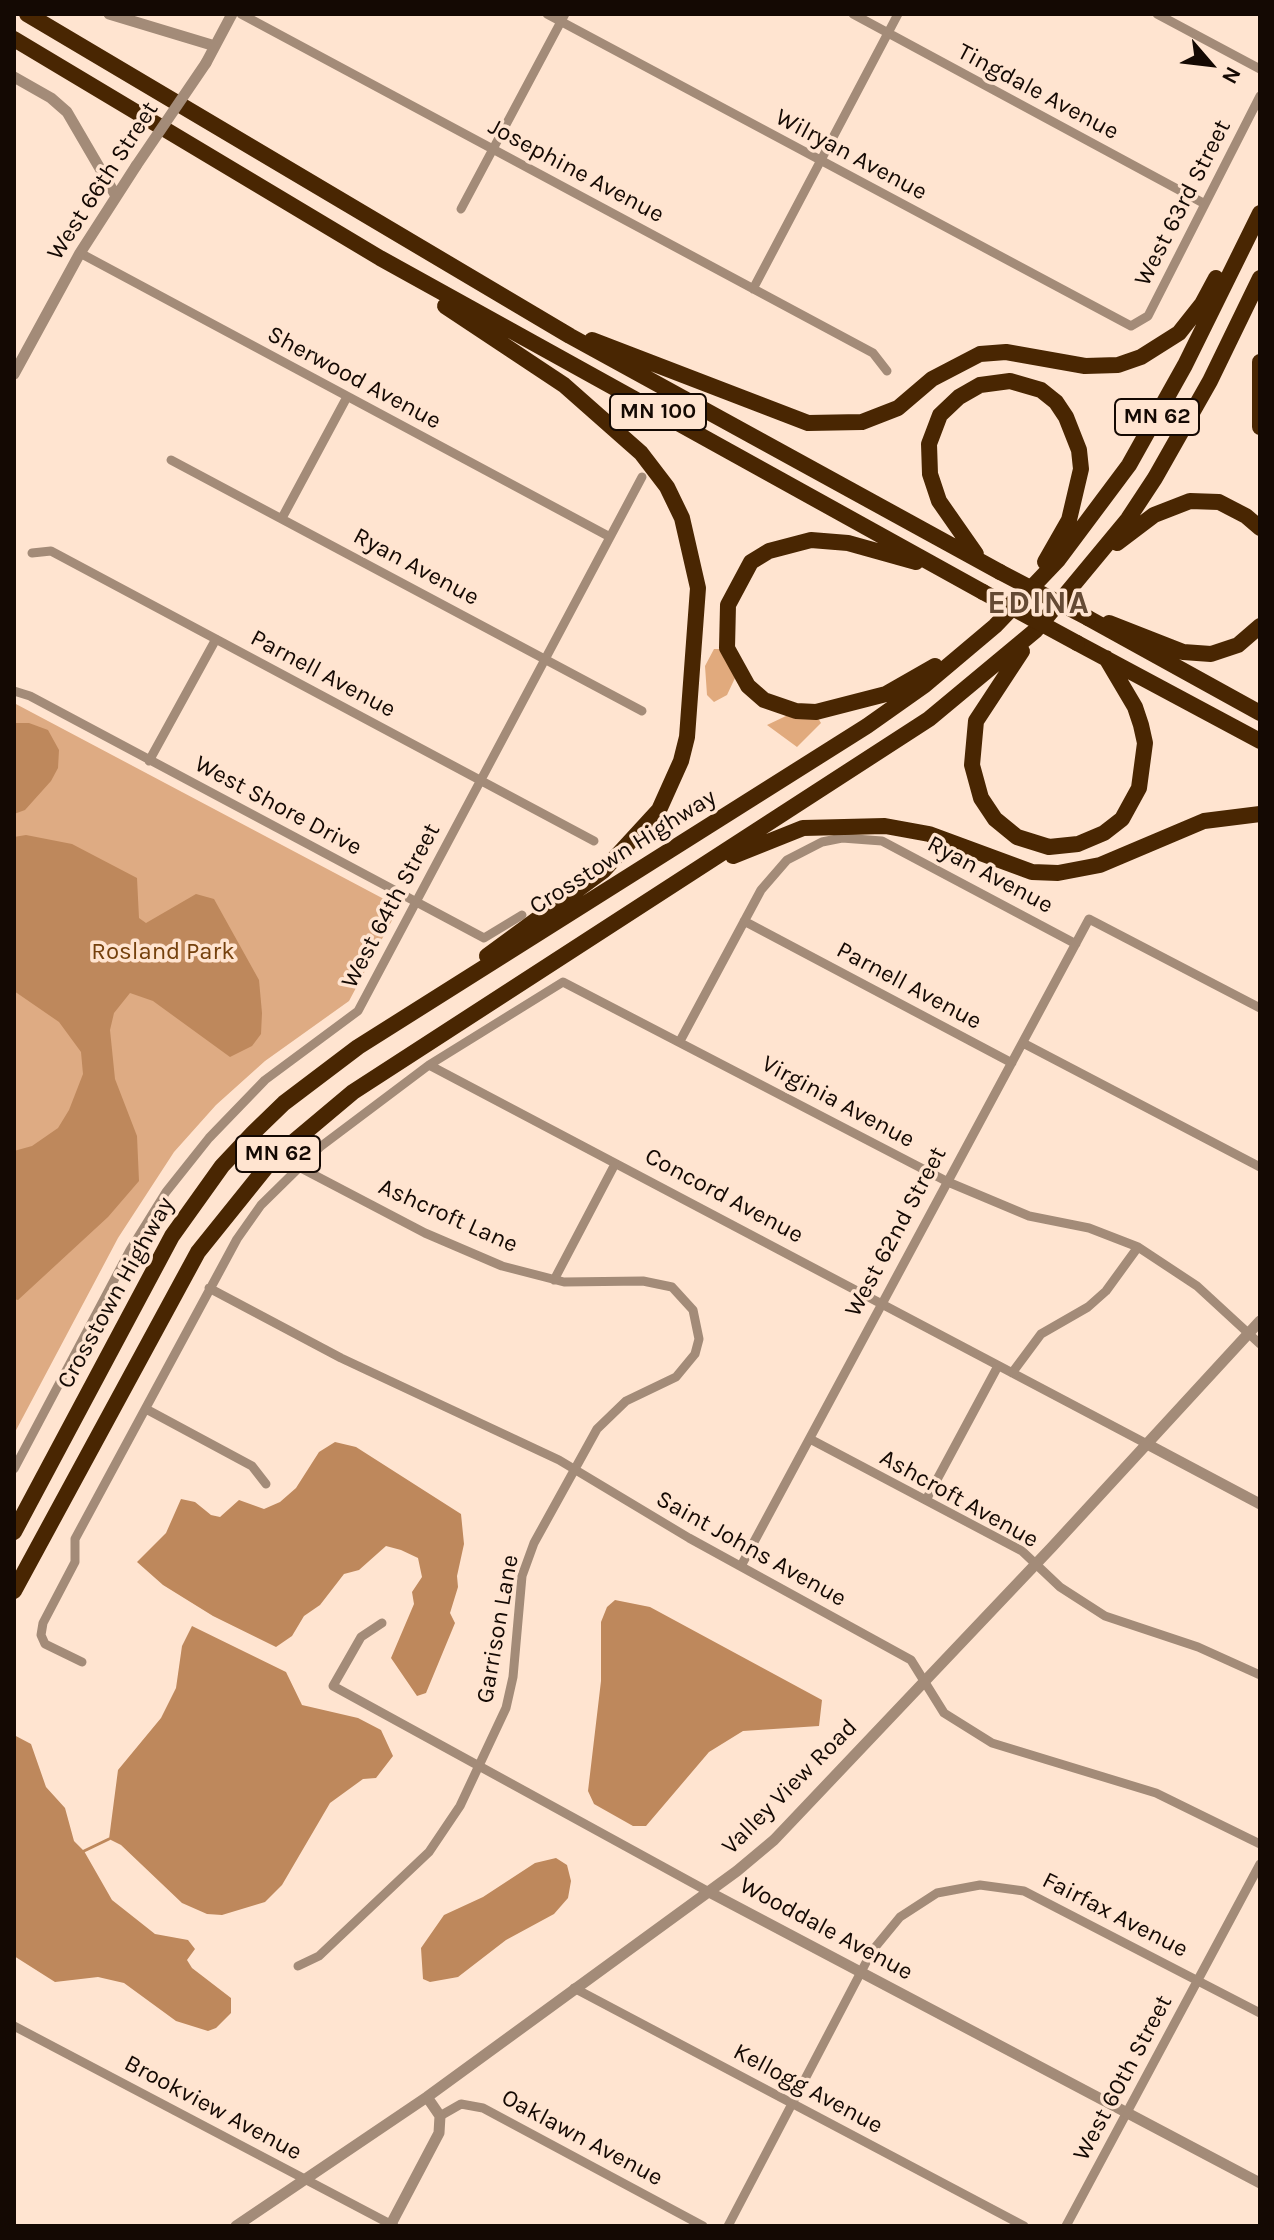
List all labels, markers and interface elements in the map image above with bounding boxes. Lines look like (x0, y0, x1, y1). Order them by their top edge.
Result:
north arrow (1170, 24, 1250, 104)
street label: Tingdale Avenue (953, 37, 1123, 147)
text: N (1216, 62, 1246, 88)
street label: West 66th Street (41, 96, 165, 266)
street label: Wilryan Avenue (770, 103, 932, 207)
street label: Josephine Avenue (483, 113, 669, 229)
street label: West 63rd Street (1129, 115, 1237, 291)
street label: Sherwood Avenue (262, 320, 446, 436)
road number: MN 100 (610, 394, 706, 430)
road number: MN 62 (1115, 399, 1199, 435)
street label: Ryan Avenue (348, 522, 484, 612)
district label: EDINA (987, 585, 1091, 623)
street label: Parnell Avenue (246, 624, 400, 724)
street label: West Shore Drive (189, 750, 367, 862)
street label: Crosstown Highway (524, 783, 722, 921)
street label: West 64th Street (335, 819, 447, 993)
street label: Ryan Avenue (922, 830, 1058, 920)
street label: Parnell Avenue (832, 936, 986, 1036)
park label: Rosland Park (91, 938, 235, 966)
street label: Virginia Avenue (757, 1050, 919, 1154)
road number: MN 62 (236, 1136, 320, 1172)
street label: Concord Avenue (640, 1142, 808, 1250)
street label: West 62nd Street (839, 1142, 953, 1322)
street label: Ashcroft Lane (374, 1172, 522, 1260)
street label: Crosstown Highway (51, 1192, 181, 1394)
street label: Ashcroft Avenue (875, 1444, 1043, 1554)
street label: Saint Johns Avenue (651, 1485, 851, 1613)
street label: Garrison Lane (471, 1552, 525, 1706)
street label: Valley View Road (716, 1713, 864, 1861)
street label: Fairfax Avenue (1037, 1866, 1193, 1964)
street label: Wooddale Avenue (734, 1871, 918, 1987)
street label: West 60th Street (1067, 1990, 1179, 2166)
street label: Kellogg Avenue (728, 2037, 888, 2141)
street label: Brookview Avenue (119, 2049, 307, 2167)
street label: Oaklawn Avenue (496, 2083, 668, 2193)

